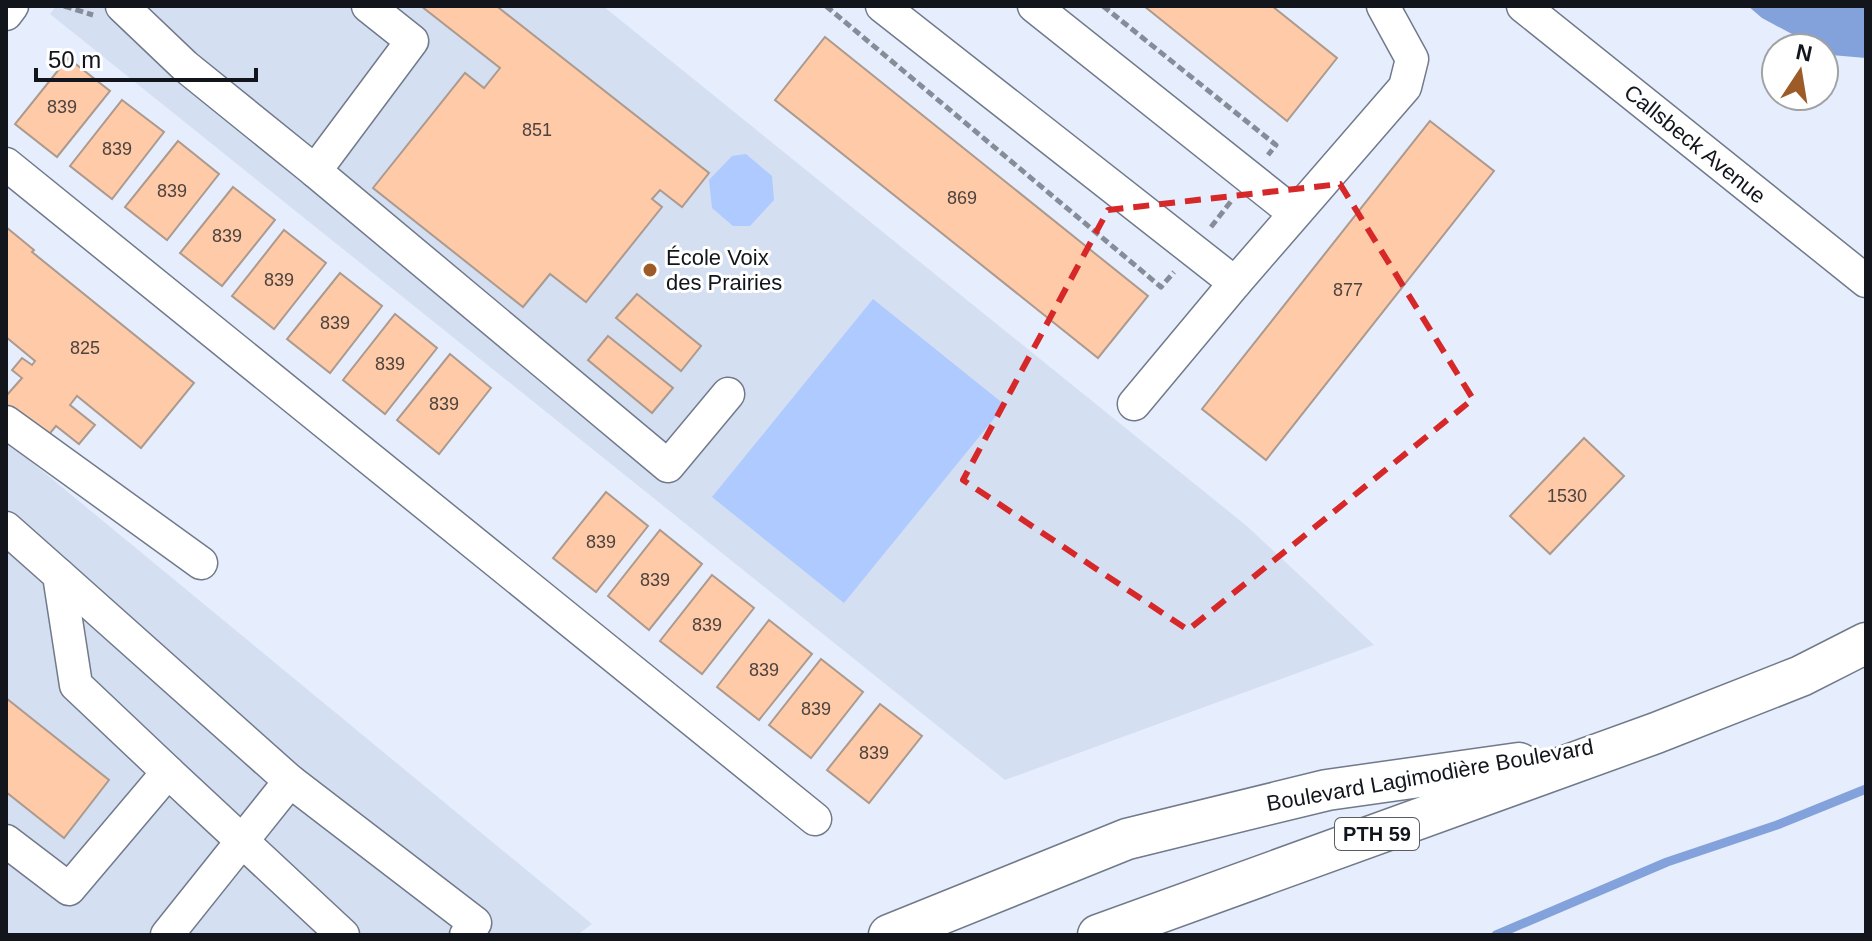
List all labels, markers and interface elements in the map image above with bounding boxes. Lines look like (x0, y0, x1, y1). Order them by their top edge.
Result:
scale bar (36, 32, 256, 82)
north arrow (1760, 32, 1840, 112)
text: N (1794, 39, 1814, 67)
text: 50 m (48, 46, 101, 73)
street label: Callsbeck Avenue (1619, 79, 1771, 209)
house number: 839 (47, 97, 77, 117)
house number: 851 (522, 120, 552, 140)
house number: 839 (102, 139, 132, 159)
house number: 839 (157, 181, 187, 201)
house number: 869 (947, 188, 977, 208)
house number: 839 (212, 226, 242, 246)
place label: École Voix des Prairies (666, 245, 782, 295)
marker: École Voix des Prairies (641, 261, 659, 279)
house number: 839 (264, 270, 294, 290)
house number: 877 (1333, 280, 1363, 300)
house number: 839 (320, 313, 350, 333)
house number: 825 (70, 338, 100, 358)
house number: 839 (375, 354, 405, 374)
house number: 839 (429, 394, 459, 414)
house number: 1530 (1547, 486, 1587, 506)
house number: 839 (586, 532, 616, 552)
house number: 839 (640, 570, 670, 590)
house number: 839 (692, 615, 722, 635)
house number: 839 (749, 660, 779, 680)
house number: 839 (801, 699, 831, 719)
street label: Boulevard Lagimodière Boulevard (1265, 734, 1595, 816)
house number: 839 (859, 743, 889, 763)
road number: PTH 59 (1335, 818, 1419, 850)

